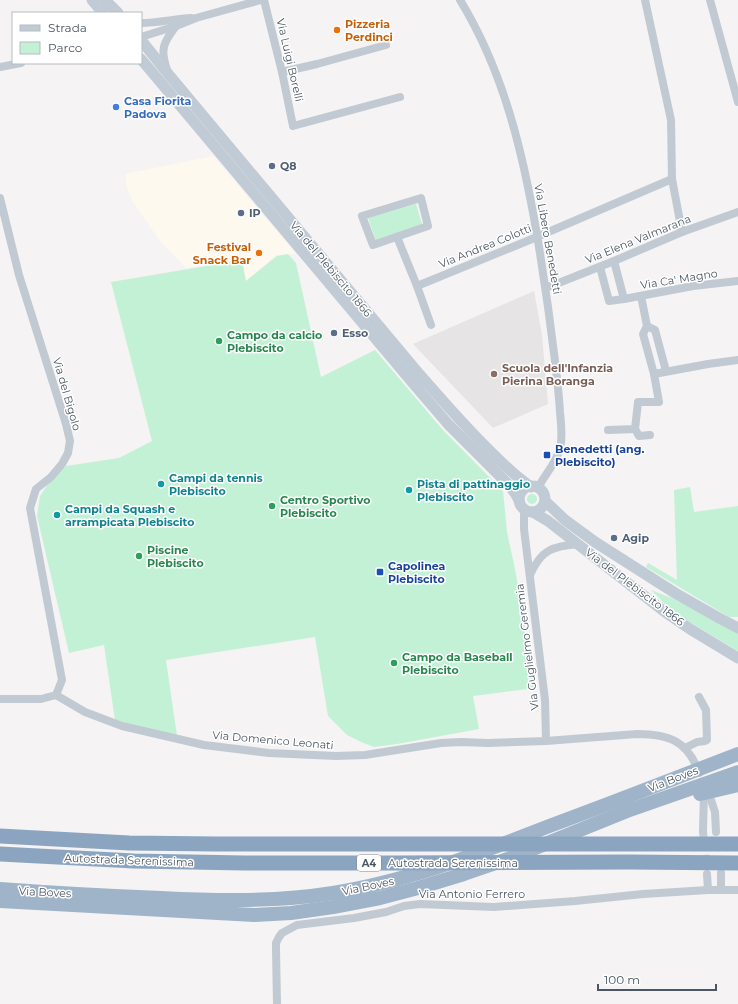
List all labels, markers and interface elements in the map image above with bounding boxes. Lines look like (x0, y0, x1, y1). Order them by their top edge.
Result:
legend (12, 12, 142, 64)
street label: Via Luigi Borelli (274, 17, 306, 103)
place label: Pizzeria Perdinci (345, 17, 393, 44)
text: Strada (48, 20, 87, 35)
marker: Pizzeria Perdinci (332, 25, 342, 35)
text: Parco (48, 40, 82, 55)
place label: Casa Fiorita Padova (124, 94, 192, 121)
marker: Casa Fiorita Padova (111, 102, 121, 112)
place label: Q8 (280, 159, 297, 173)
marker: Q8 (267, 161, 277, 171)
street label: Via Libero Benedetti (531, 183, 565, 296)
place label: IP (249, 206, 261, 220)
marker: IP (236, 208, 246, 218)
street label: Via Elena Valmarana (583, 211, 693, 267)
street label: Via del Plebiscito 1866 (287, 218, 375, 320)
street label: Via Andrea Colotti (437, 221, 533, 271)
place label: Festival Snack Bar (193, 240, 251, 267)
marker: Festival Snack Bar (254, 248, 264, 258)
street label: Via Ca' Magno (639, 266, 719, 292)
place label: Esso (342, 326, 368, 340)
place label: Campo da calcio Plebiscito (227, 328, 322, 355)
marker: Esso (329, 328, 339, 338)
marker: Campo da calcio Plebiscito (214, 336, 224, 346)
street label: Via del Bigolo (50, 356, 84, 432)
place label: Scuola dell'Infanzia Pierina Boranga (502, 361, 613, 388)
marker: Scuola dell'Infanzia Pierina Boranga (489, 369, 499, 379)
place label: Benedetti (ang. Plebiscito) (555, 442, 644, 469)
marker: Benedetti (ang. Plebiscito) (542, 450, 552, 460)
place label: Campi da tennis Plebiscito (169, 471, 263, 498)
place label: Pista di pattinaggio Plebiscito (417, 477, 530, 504)
marker: Campi da tennis Plebiscito (156, 479, 166, 489)
marker: Pista di pattinaggio Plebiscito (404, 485, 414, 495)
place label: Centro Sportivo Plebiscito (280, 493, 370, 520)
marker: Centro Sportivo Plebiscito (267, 501, 277, 511)
place label: Campi da Squash e arrampicata Plebiscito (65, 502, 194, 529)
marker: Campi da Squash e arrampicata Plebiscito (52, 510, 62, 520)
place label: Agip (621, 531, 649, 545)
marker: Agip (609, 533, 619, 543)
place label: Piscine Plebiscito (147, 543, 204, 570)
street label: Via del Plebiscito 1866 (583, 545, 688, 629)
marker: Piscine Plebiscito (134, 551, 144, 561)
place label: Capolinea Plebiscito (388, 559, 446, 586)
marker: Capolinea Plebiscito (375, 567, 385, 577)
street label: Via Guglielmo Geremia (512, 583, 542, 711)
place label: Campo da Baseball Plebiscito (402, 650, 513, 677)
marker: Campo da Baseball Plebiscito (389, 658, 399, 668)
street label: Via Domenico Leonati (212, 728, 334, 752)
street label: Via Boves (646, 763, 701, 795)
street label: Autostrada Serenissima (64, 851, 194, 869)
road number: A4 (357, 855, 381, 871)
street label: Autostrada Serenissima (388, 856, 518, 870)
street label: Via Boves (341, 874, 396, 898)
street label: Via Boves (18, 884, 72, 900)
street label: Via Antonio Ferrero (419, 887, 525, 901)
scale bar (598, 966, 716, 992)
text: 100 m (604, 972, 640, 987)

